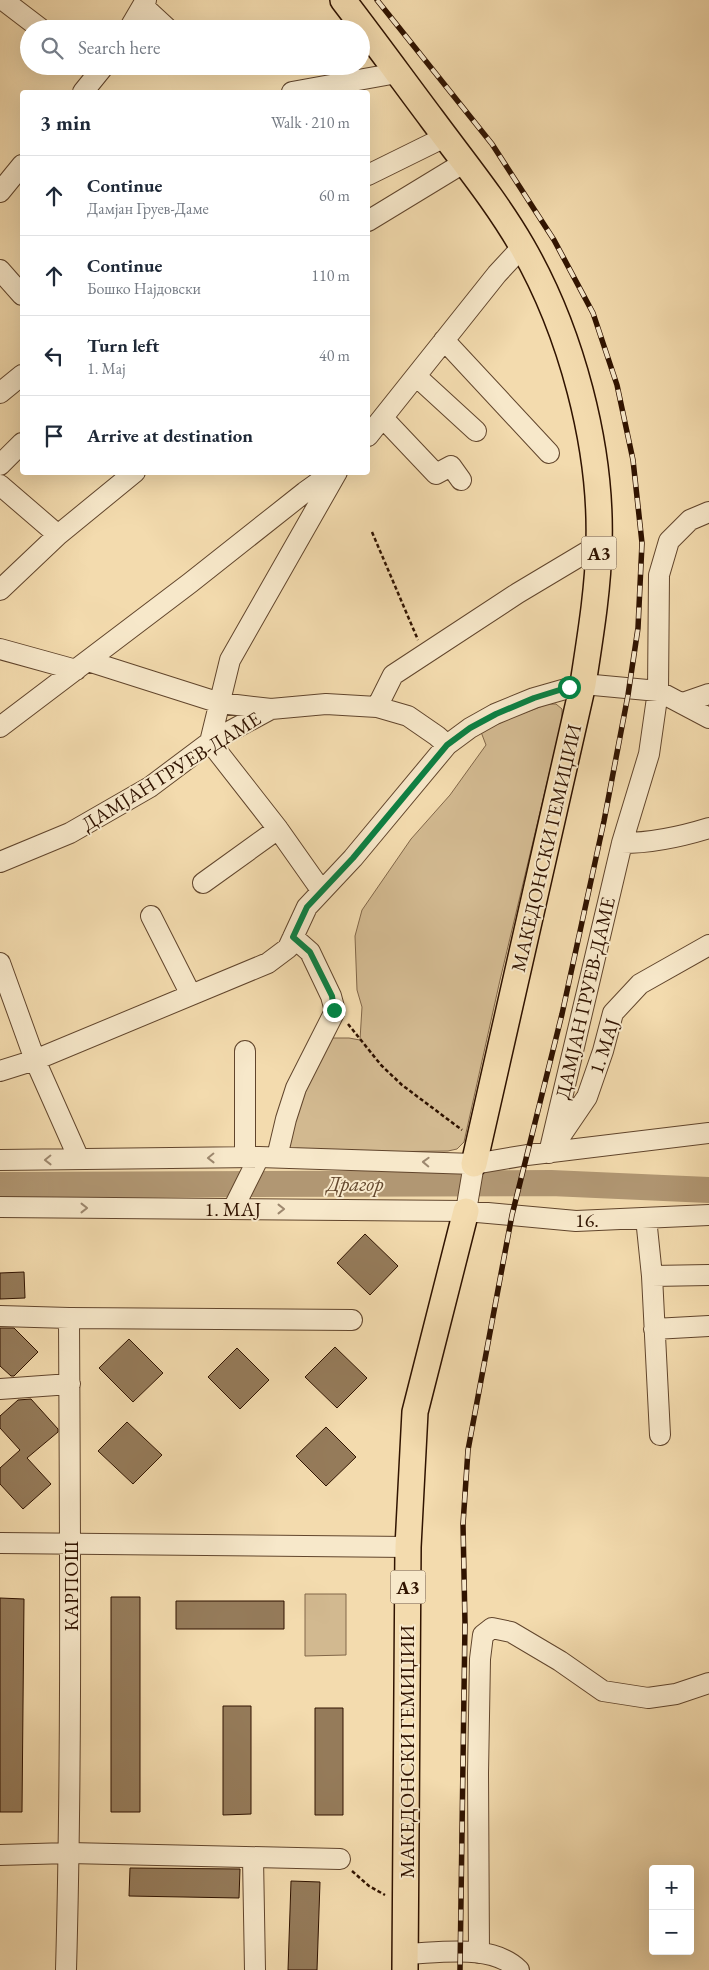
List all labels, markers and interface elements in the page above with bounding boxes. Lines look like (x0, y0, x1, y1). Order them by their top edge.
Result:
search box (20, 20, 370, 75)
icon: search (38, 34, 66, 62)
text: Search here (78, 35, 160, 60)
text: 3 min (40, 109, 91, 136)
text: Walk · 210 m (271, 112, 350, 133)
text: Continue (87, 173, 162, 198)
icon: ahead (40, 182, 68, 210)
text: 60 m (319, 185, 350, 206)
text: Дамјан Груев-Даме (87, 198, 209, 219)
text: Continue (87, 253, 162, 278)
icon: ahead (40, 262, 68, 290)
text: 110 m (311, 265, 350, 286)
text: Бошко Најдовски (87, 278, 201, 299)
text: Turn left (87, 333, 159, 358)
icon: left (40, 342, 68, 370)
text: 40 m (319, 345, 350, 366)
text: 1. Мај (87, 358, 126, 379)
icon: arrive (40, 422, 68, 450)
text: Arrive at destination (87, 423, 253, 448)
road number: A3 (582, 536, 616, 570)
route start (558, 676, 581, 699)
street label: ДАМЈАН ГРУЕВ-ДАМЕ (76, 705, 266, 837)
street label: МАКЕДОНСКИ ГЕМИЏИИ (505, 722, 587, 974)
street label: ДАМЈАН ГРУЕВ-ДАМЕ (549, 894, 621, 1102)
route end (323, 999, 346, 1022)
street label: 1. МАЈ (583, 1015, 625, 1077)
one-way arrow (206, 1153, 214, 1163)
one-way arrow (44, 1155, 52, 1165)
one-way arrow (421, 1157, 429, 1168)
water label: Драгор (324, 1170, 384, 1197)
street label: 1. МАЈ (205, 1196, 261, 1222)
one-way arrow (80, 1203, 88, 1213)
one-way arrow (277, 1204, 285, 1215)
street label: 16. (575, 1207, 599, 1233)
street label: КАРПОШ (58, 1540, 84, 1631)
road number: A3 (390, 1570, 426, 1604)
street label: МАКЕДОНСКИ ГЕМИЏИИ (394, 1625, 420, 1879)
map controls (649, 1865, 694, 1955)
button: + (649, 1865, 694, 1910)
button: − (649, 1910, 694, 1955)

